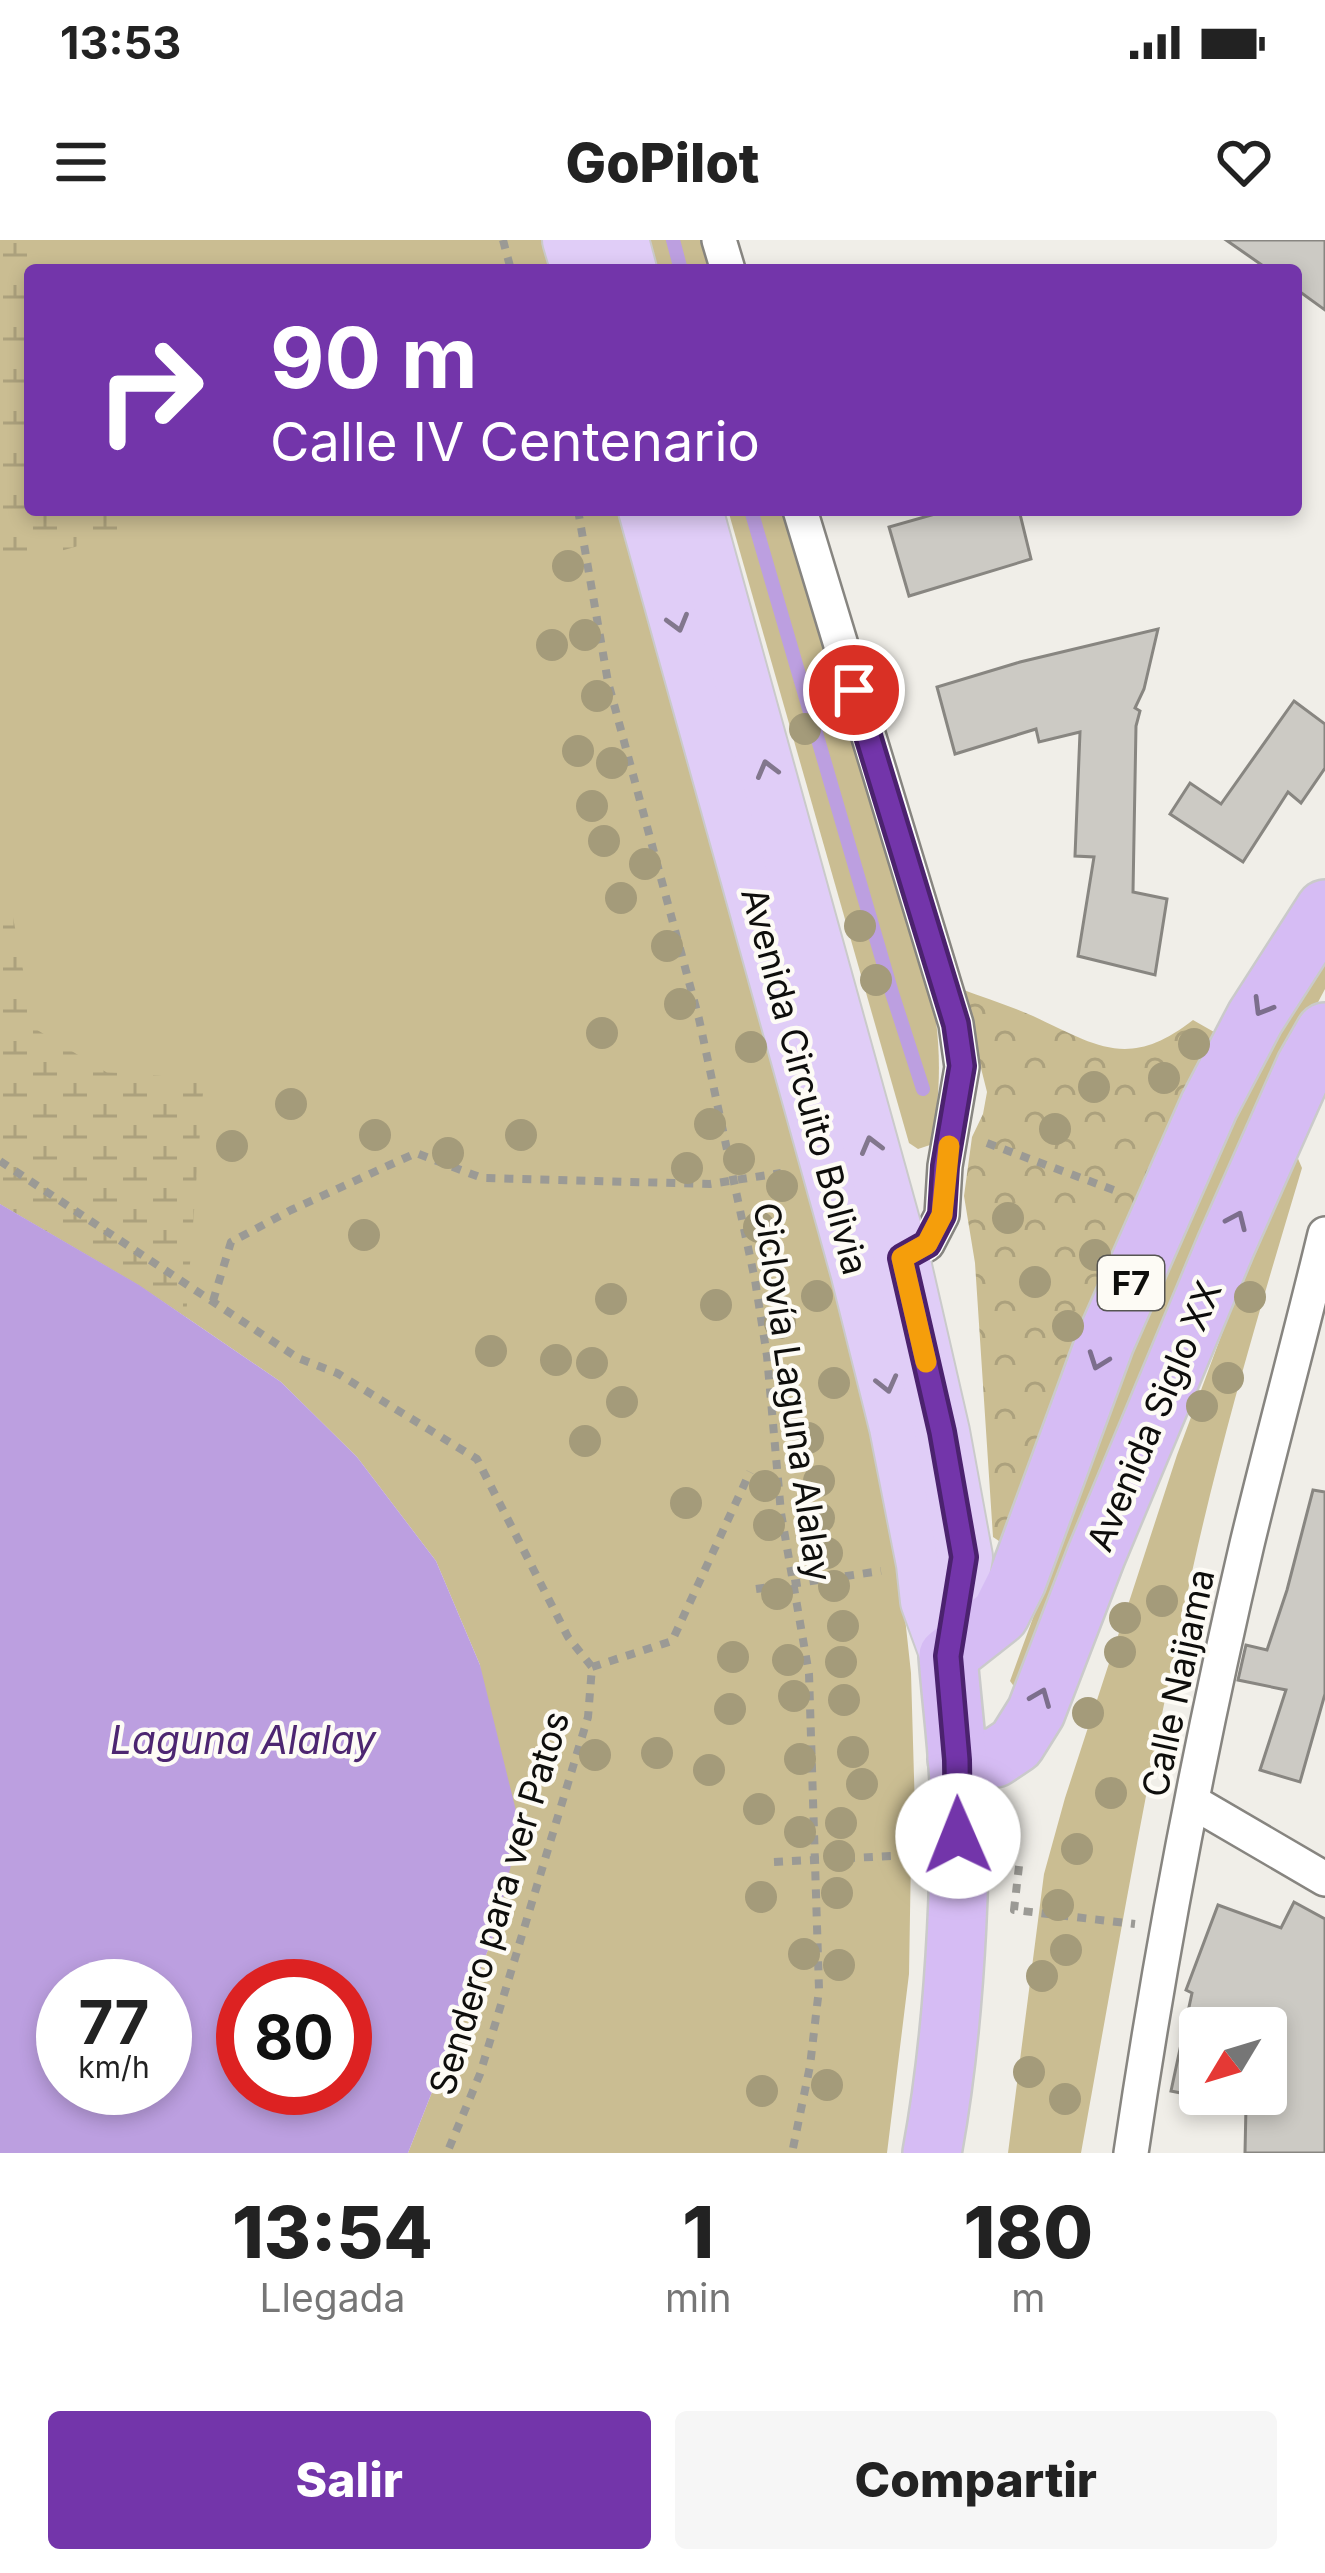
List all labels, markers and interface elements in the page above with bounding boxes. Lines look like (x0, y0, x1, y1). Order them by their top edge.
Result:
text: 13:53 (60, 15, 181, 70)
icon: menu (48, 129, 114, 195)
icon: heart (1211, 129, 1277, 195)
text: GoPilot (566, 130, 759, 195)
text: 90 m (270, 307, 478, 408)
icon: right (72, 312, 228, 468)
text: Calle IV Centenario (270, 409, 760, 474)
one-way arrow (663, 612, 688, 632)
pin (803, 639, 905, 741)
icon: arrive (821, 657, 887, 723)
one-way arrow (756, 759, 781, 780)
street label: Avenida Circuito Bolivia (732, 883, 878, 1279)
one-way arrow (1253, 994, 1276, 1016)
one-way arrow (860, 1135, 885, 1156)
street label: Ciclovía Laguna Alalay (745, 1200, 841, 1584)
one-way arrow (1223, 1210, 1246, 1232)
road number: F7 (1098, 1256, 1164, 1310)
street label: Avenida Siglo XX (1077, 1275, 1231, 1557)
one-way arrow (1088, 1349, 1112, 1370)
one-way arrow (872, 1373, 897, 1394)
street label: Calle Naijama (1132, 1565, 1224, 1801)
one-way arrow (1027, 1688, 1051, 1709)
street label: Sendero para ver Patos (420, 1706, 578, 2100)
water label: Laguna Alalay (110, 1716, 377, 1763)
position arrow (895, 1773, 1021, 1899)
speed limit sign: 80 (216, 1959, 372, 2115)
text: 77 (79, 1986, 149, 2058)
north arrow (1179, 2007, 1287, 2115)
map controls (1179, 2007, 1287, 2115)
text: km/h (78, 2049, 150, 2085)
text: 13:54 (232, 2188, 433, 2275)
text: 1 (682, 2188, 714, 2275)
text: 180 (964, 2188, 1093, 2275)
text: Llegada (260, 2274, 405, 2321)
text: min (665, 2274, 732, 2321)
text: m (1011, 2274, 1045, 2321)
button: Salir (48, 2411, 651, 2549)
button: Compartir (675, 2411, 1277, 2549)

